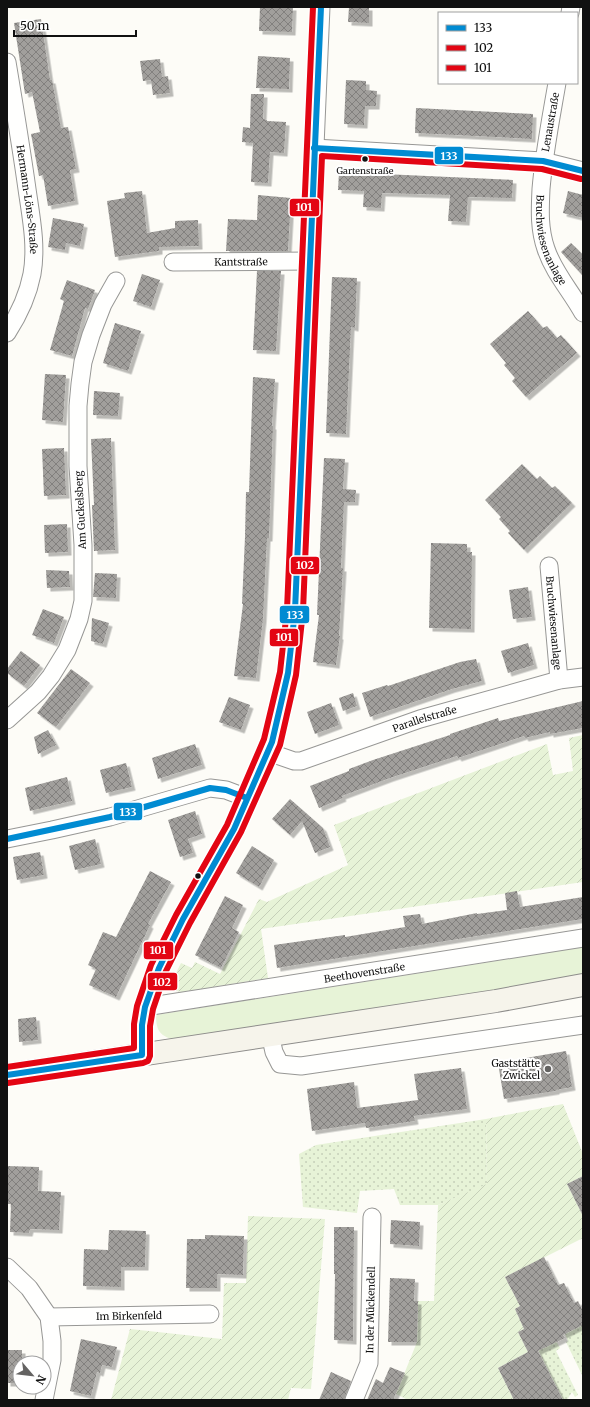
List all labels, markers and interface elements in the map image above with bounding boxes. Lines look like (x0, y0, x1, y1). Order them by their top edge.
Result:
scale bar (14, 12, 136, 38)
legend (438, 12, 578, 84)
text: 50 m (20, 18, 49, 33)
text: 133 (474, 20, 492, 35)
text: 102 (474, 40, 493, 55)
text: 101 (474, 60, 492, 75)
street label: Lenaustraße (539, 91, 562, 153)
street label: Hermann-Löns-Straße (14, 144, 40, 254)
line badge: 133 (434, 146, 464, 165)
text: 133 (440, 149, 458, 163)
marker: Gartenstraße (360, 154, 370, 164)
place label: Gartenstraße (337, 165, 394, 176)
street label: Bruchwiesenanlage (533, 194, 569, 288)
line badge: 101 (289, 198, 320, 217)
text: 101 (296, 200, 312, 214)
street label: Kantstraße (214, 255, 268, 269)
street label: Am Guckelsberg (72, 470, 89, 551)
line badge: 102 (290, 556, 320, 575)
text: 102 (296, 558, 315, 572)
street label: Bruchwiesenanlage (543, 575, 564, 670)
line badge: 133 (279, 605, 310, 624)
text: 133 (286, 608, 304, 622)
line badge: 101 (269, 628, 299, 647)
text: 101 (276, 630, 292, 644)
street label: Parallelstraße (391, 703, 458, 735)
line badge: 133 (113, 802, 143, 821)
text: 133 (119, 805, 137, 819)
unlabelled marker (193, 871, 203, 881)
line badge: 101 (143, 941, 174, 960)
text: 101 (150, 943, 166, 957)
street label: Beethovenstraße (323, 960, 406, 986)
line badge: 102 (147, 972, 178, 991)
text: 102 (153, 975, 172, 989)
place label: Gaststätte Zwickel (491, 1057, 540, 1082)
marker: Gaststätte Zwickel (543, 1064, 553, 1074)
street label: In der Mückendell (363, 1266, 378, 1354)
street label: Im Birkenfeld (96, 1309, 162, 1323)
north arrow (12, 1355, 52, 1395)
text: N (32, 1373, 49, 1387)

